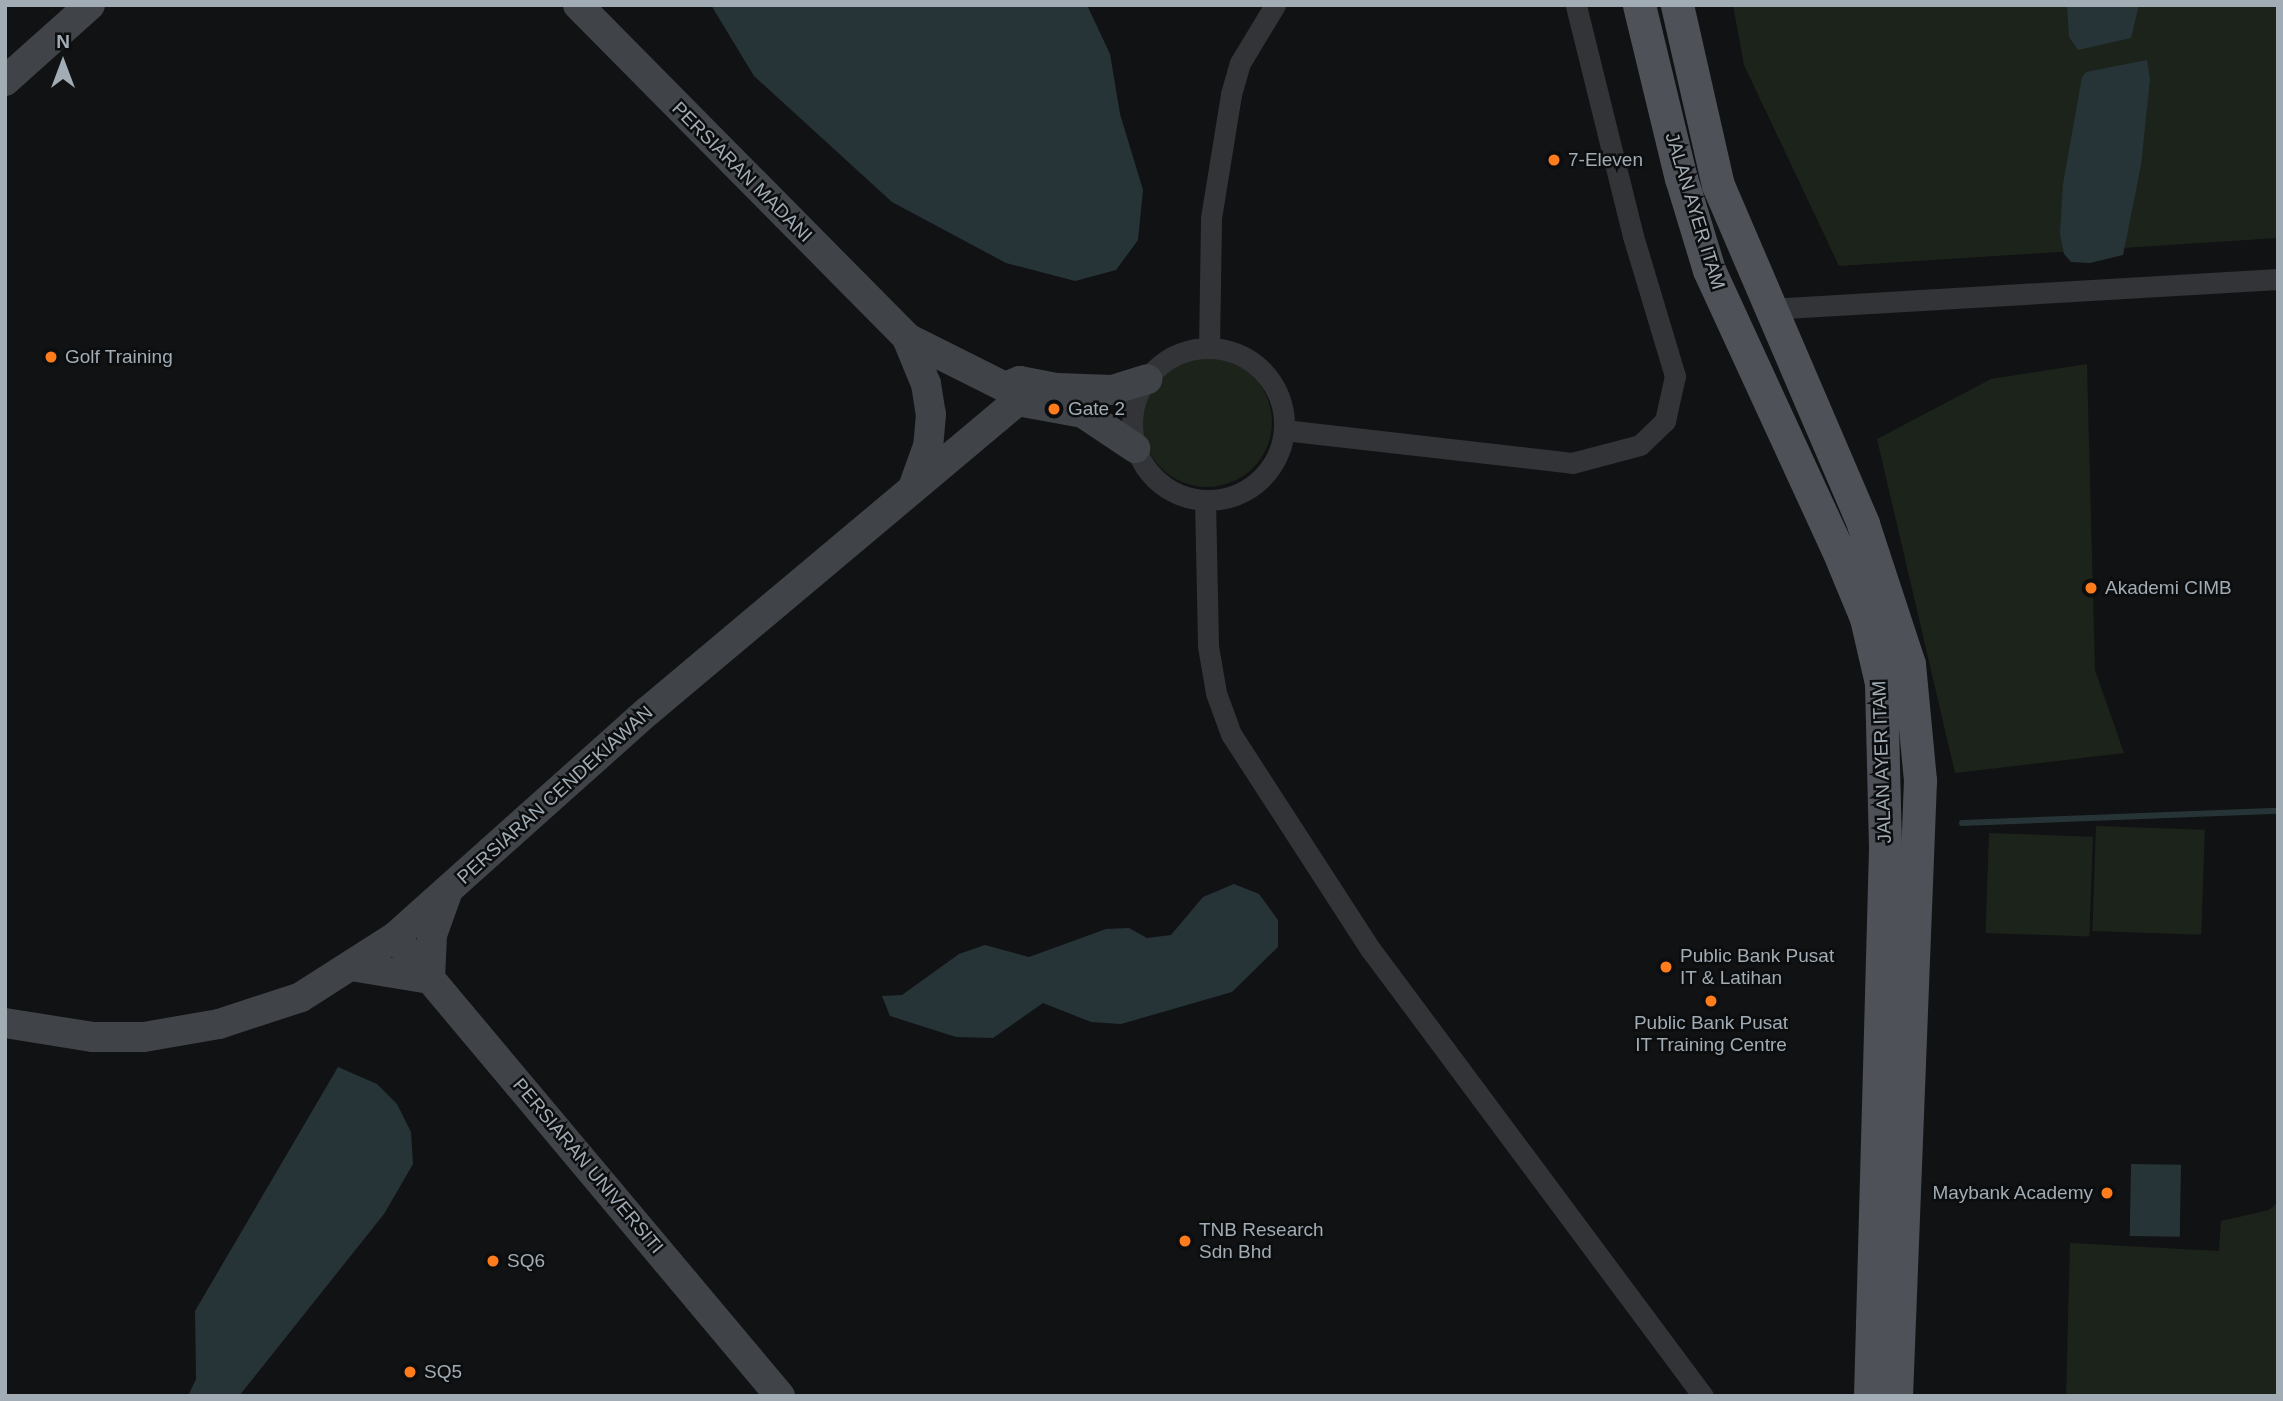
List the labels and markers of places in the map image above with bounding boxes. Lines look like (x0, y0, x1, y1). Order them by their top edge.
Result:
place label: 7-Eleven (1568, 149, 1643, 171)
marker: 7-Eleven (1546, 152, 1562, 168)
place label: Golf Training (65, 346, 173, 368)
marker: Golf Training (43, 349, 59, 365)
place label: Gate 2 (1068, 398, 1125, 420)
marker: Gate 2 (1046, 401, 1062, 417)
place label: Akademi CIMB (2105, 577, 2232, 599)
marker: Akademi CIMB (2083, 580, 2099, 596)
place label: Public Bank Pusat IT & Latihan (1680, 945, 1834, 989)
marker: Public Bank Pusat IT & Latihan (1658, 959, 1674, 975)
marker: Public Bank Pusat IT Training Centre (1703, 993, 1719, 1009)
place label: Public Bank Pusat IT Training Centre (1634, 1012, 1788, 1056)
place label: Maybank Academy (1931, 1182, 2093, 1204)
marker: Maybank Academy (2099, 1185, 2115, 1201)
place label: TNB Research Sdn Bhd (1199, 1219, 1324, 1263)
marker: TNB Research Sdn Bhd (1177, 1233, 1193, 1249)
place label: SQ6 (507, 1250, 545, 1272)
marker: SQ6 (485, 1253, 501, 1269)
place label: SQ5 (424, 1361, 462, 1383)
marker: SQ5 (402, 1364, 418, 1380)

